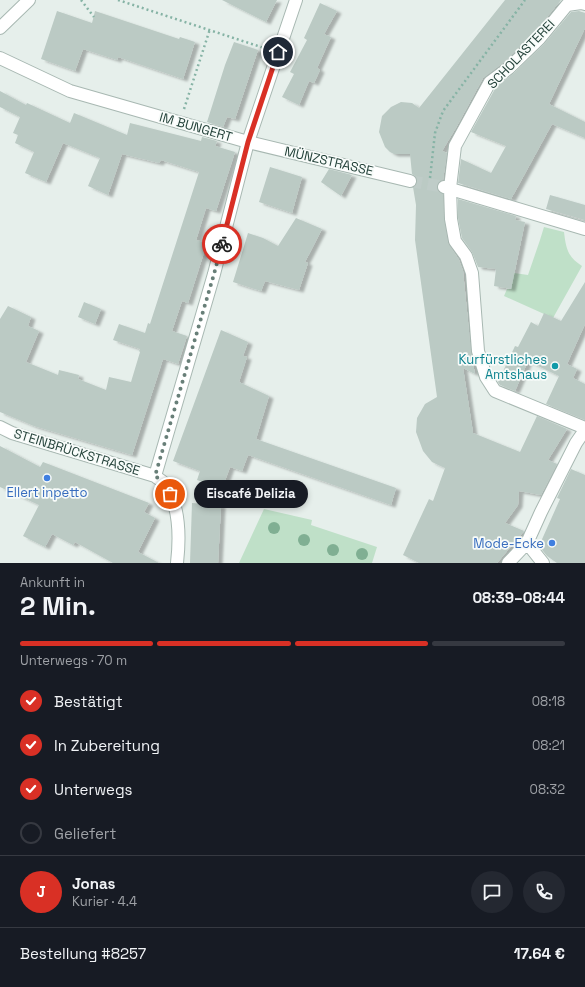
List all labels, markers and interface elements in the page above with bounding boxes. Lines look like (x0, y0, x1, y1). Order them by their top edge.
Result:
street label: SCHOLASTEREI (484, 16, 558, 92)
pin (261, 35, 295, 69)
icon: home (267, 41, 289, 63)
street label: IM BUNGERT (157, 108, 235, 146)
street label: MÜNZSTRASSE (283, 143, 375, 179)
courier (202, 224, 242, 264)
icon: bike (211, 233, 233, 255)
place label: Kurfürstliches Amtshaus (459, 351, 547, 383)
marker: Kurfürstliches Amtshaus (550, 361, 560, 371)
street label: STEINBRÜCKSTRASSE (12, 425, 142, 479)
marker: Ellert inpetto (42, 473, 52, 483)
pin (153, 477, 187, 511)
callout: Eiscafé Delizia (194, 480, 308, 508)
icon: bag (159, 483, 181, 505)
place label: Ellert inpetto (6, 484, 88, 501)
text: Eiscafé Delizia (206, 485, 296, 502)
place label: Mode-Ecke (473, 535, 544, 552)
marker: Mode-Ecke (547, 538, 557, 548)
text: Ankunft in (20, 574, 85, 591)
text: 08:39–08:44 (472, 588, 565, 607)
text: 2 Min. (20, 589, 96, 623)
text: Unterwegs · 70 m (20, 652, 127, 669)
icon: check (20, 690, 42, 712)
text: Bestätigt (54, 692, 123, 711)
text: 08:18 (532, 693, 565, 710)
icon: check (20, 734, 42, 756)
text: In Zubereitung (54, 736, 160, 755)
text: 08:21 (532, 737, 565, 754)
icon: check (20, 778, 42, 800)
text: Unterwegs (54, 780, 132, 799)
text: 08:32 (530, 781, 565, 798)
text: Geliefert (54, 824, 116, 843)
button: chat (471, 871, 513, 913)
button: phone (523, 871, 565, 913)
text: Jonas (72, 874, 115, 893)
text: J (36, 882, 46, 901)
text: Kurier · 4.4 (72, 893, 137, 910)
text: Bestellung #8257 (20, 944, 146, 963)
text: 17.64 € (514, 944, 565, 963)

